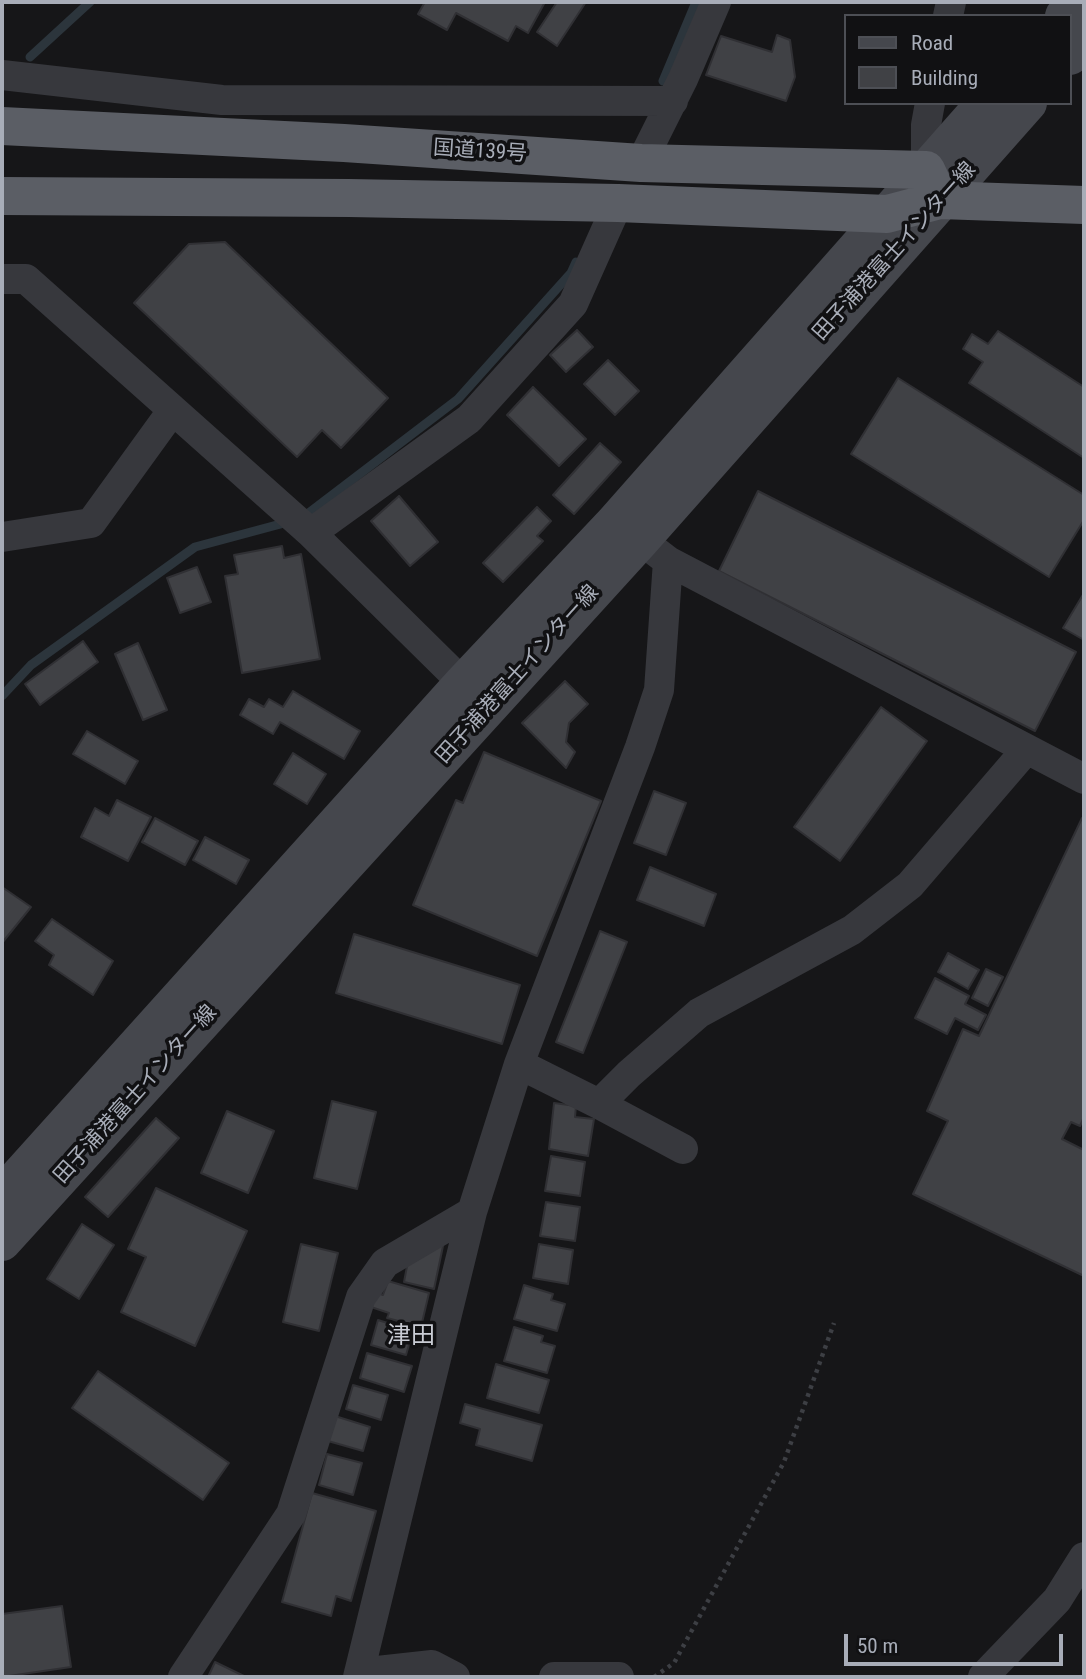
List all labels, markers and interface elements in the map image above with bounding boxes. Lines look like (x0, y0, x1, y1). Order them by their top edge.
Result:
legend (844, 14, 1072, 105)
text: Road (911, 31, 953, 55)
text: Building (911, 66, 978, 90)
street label: 国道139号 (432, 136, 528, 168)
street label: 田子浦港富士インター線 (808, 158, 982, 346)
street label: 田子浦港富士インター線 (431, 581, 605, 769)
street label: 田子浦港富士インター線 (49, 1001, 223, 1189)
district label: 津田 (387, 1323, 435, 1351)
scale bar (848, 1620, 1067, 1664)
text: 50 m (857, 1634, 898, 1658)

